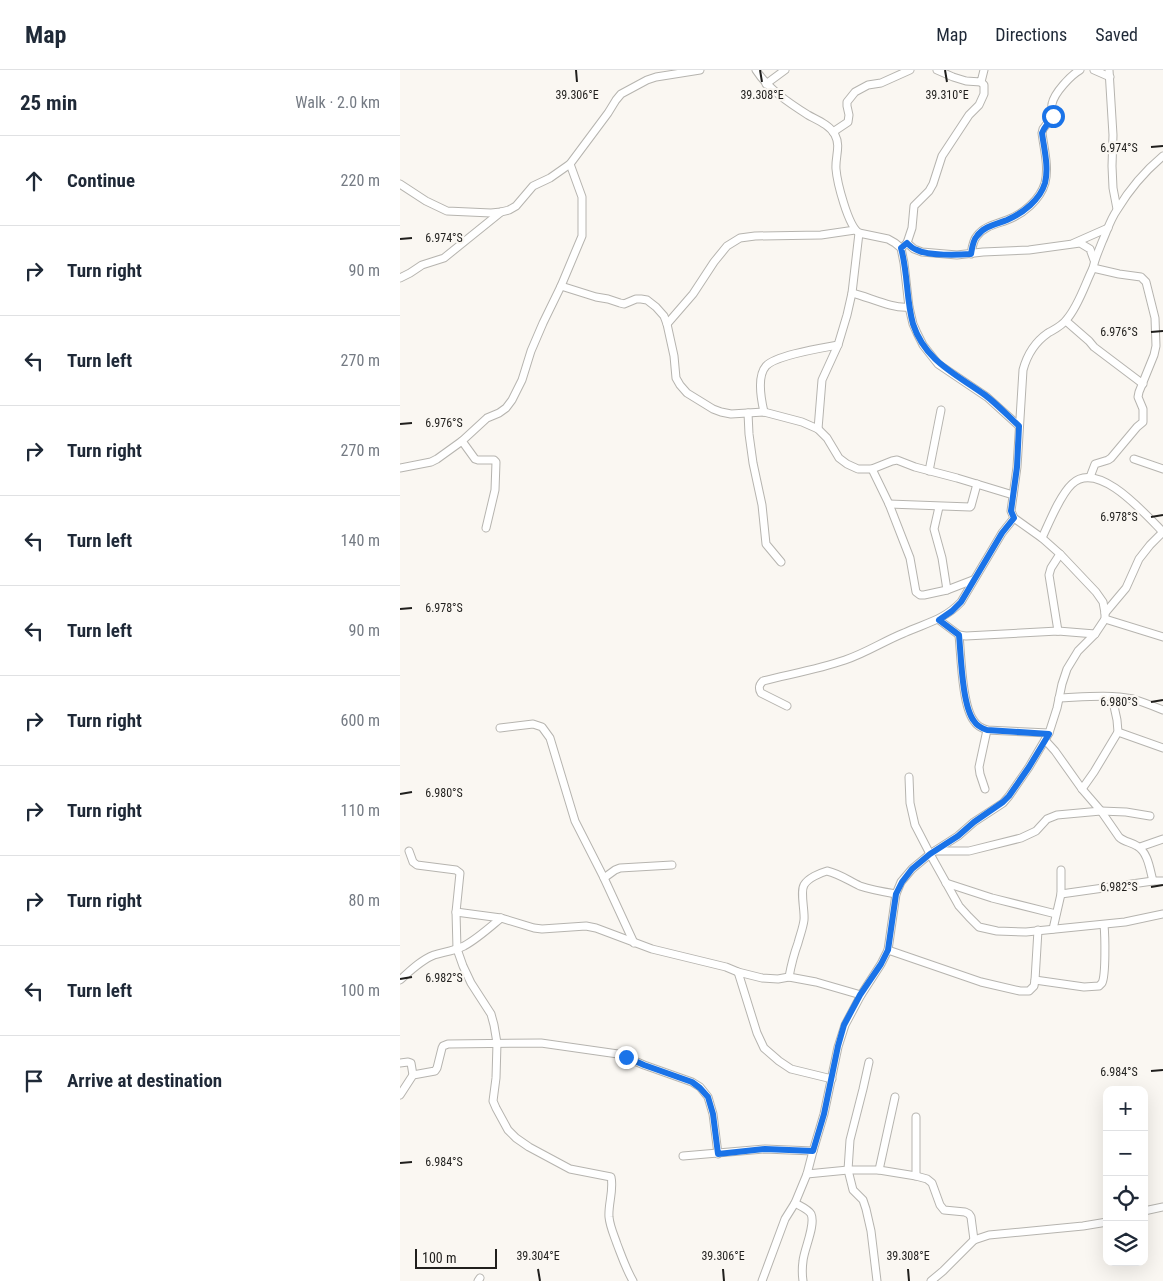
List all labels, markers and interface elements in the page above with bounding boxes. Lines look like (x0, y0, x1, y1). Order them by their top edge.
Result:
text: Map (25, 21, 66, 49)
text: Map (936, 24, 967, 45)
text: Directions (995, 24, 1067, 45)
text: Saved (1095, 24, 1138, 45)
text: 39.306°E (555, 88, 599, 102)
text: 39.308°E (740, 88, 784, 102)
text: 39.310°E (925, 88, 969, 102)
text: 25 min (20, 91, 77, 115)
text: Walk · 2.0 km (295, 93, 380, 112)
route start (1042, 105, 1065, 128)
text: 6.974°S (1100, 141, 1138, 155)
icon: ahead (20, 167, 48, 195)
text: Continue (67, 169, 135, 192)
text: 220 m (341, 171, 380, 190)
text: 6.974°S (425, 231, 463, 245)
icon: right (20, 257, 48, 285)
text: Turn right (67, 259, 142, 282)
text: 90 m (348, 261, 380, 280)
text: 6.976°S (1100, 325, 1138, 339)
icon: left (20, 347, 48, 375)
text: Turn left (67, 349, 132, 372)
text: 270 m (341, 351, 380, 370)
text: 6.976°S (425, 416, 463, 430)
icon: right (20, 437, 48, 465)
text: Turn right (67, 439, 142, 462)
text: 270 m (341, 441, 380, 460)
text: 6.978°S (1100, 510, 1138, 524)
icon: left (20, 527, 48, 555)
text: Turn left (67, 529, 132, 552)
text: 140 m (341, 531, 380, 550)
text: 6.978°S (425, 601, 463, 615)
icon: left (20, 617, 48, 645)
text: Turn left (67, 619, 132, 642)
text: 90 m (348, 621, 380, 640)
text: 6.980°S (1100, 695, 1138, 709)
icon: right (20, 707, 48, 735)
text: Turn right (67, 709, 142, 732)
text: 600 m (341, 711, 380, 730)
text: 6.980°S (425, 786, 463, 800)
icon: right (20, 797, 48, 825)
text: Turn right (67, 799, 142, 822)
text: 110 m (341, 801, 380, 820)
text: 6.982°S (1100, 880, 1138, 894)
icon: right (20, 887, 48, 915)
text: Turn right (67, 889, 142, 912)
text: 80 m (348, 891, 380, 910)
text: 6.982°S (425, 971, 463, 985)
icon: left (20, 977, 48, 1005)
text: Turn left (67, 979, 132, 1002)
text: 100 m (341, 981, 380, 1000)
route end (615, 1046, 638, 1069)
text: 6.984°S (1100, 1065, 1138, 1079)
icon: arrive (20, 1067, 48, 1095)
text: Arrive at destination (67, 1069, 222, 1092)
map controls (1103, 1086, 1148, 1266)
button: + (1103, 1086, 1148, 1131)
button: − (1103, 1131, 1148, 1176)
text: 6.984°S (425, 1155, 463, 1169)
button: locate (1103, 1176, 1148, 1221)
button: layers (1103, 1221, 1148, 1266)
scale bar (415, 1246, 498, 1269)
text: 39.304°E (516, 1249, 560, 1263)
text: 39.306°E (701, 1249, 745, 1263)
text: 39.308°E (886, 1249, 930, 1263)
text: 100 m (422, 1250, 457, 1266)

